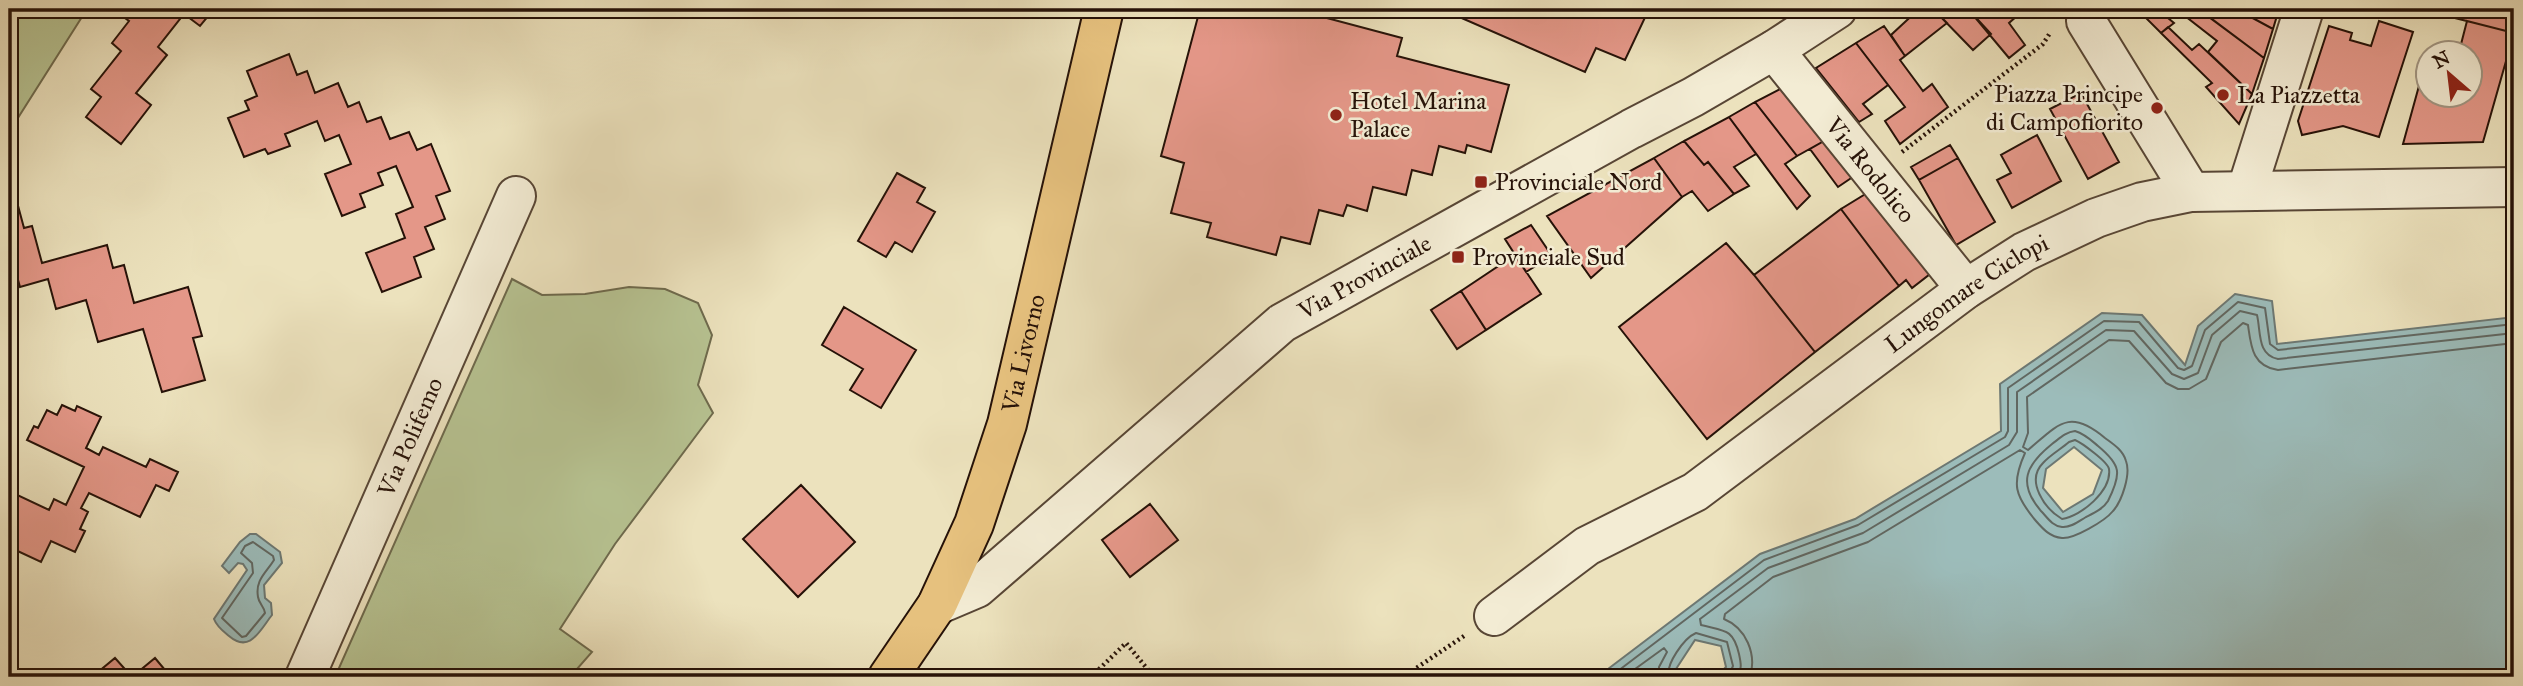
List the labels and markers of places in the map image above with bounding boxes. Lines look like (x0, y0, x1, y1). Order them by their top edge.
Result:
place label: Piazza Principe di Campofiorito (1986, 79, 2143, 137)
place label: La Piazzetta (2237, 80, 2361, 110)
place label: Hotel Marina Palace (1350, 86, 1487, 144)
marker: La Piazzetta (2215, 87, 2231, 103)
marker: Piazza Principe di Campofiorito (2149, 100, 2165, 116)
marker: Hotel Marina Palace (1328, 107, 1344, 123)
place label: Provinciale Nord (1495, 167, 1662, 197)
marker: Provinciale Nord (1473, 174, 1489, 190)
place label: Provinciale Sud (1472, 242, 1625, 272)
marker: Provinciale Sud (1450, 249, 1466, 265)

